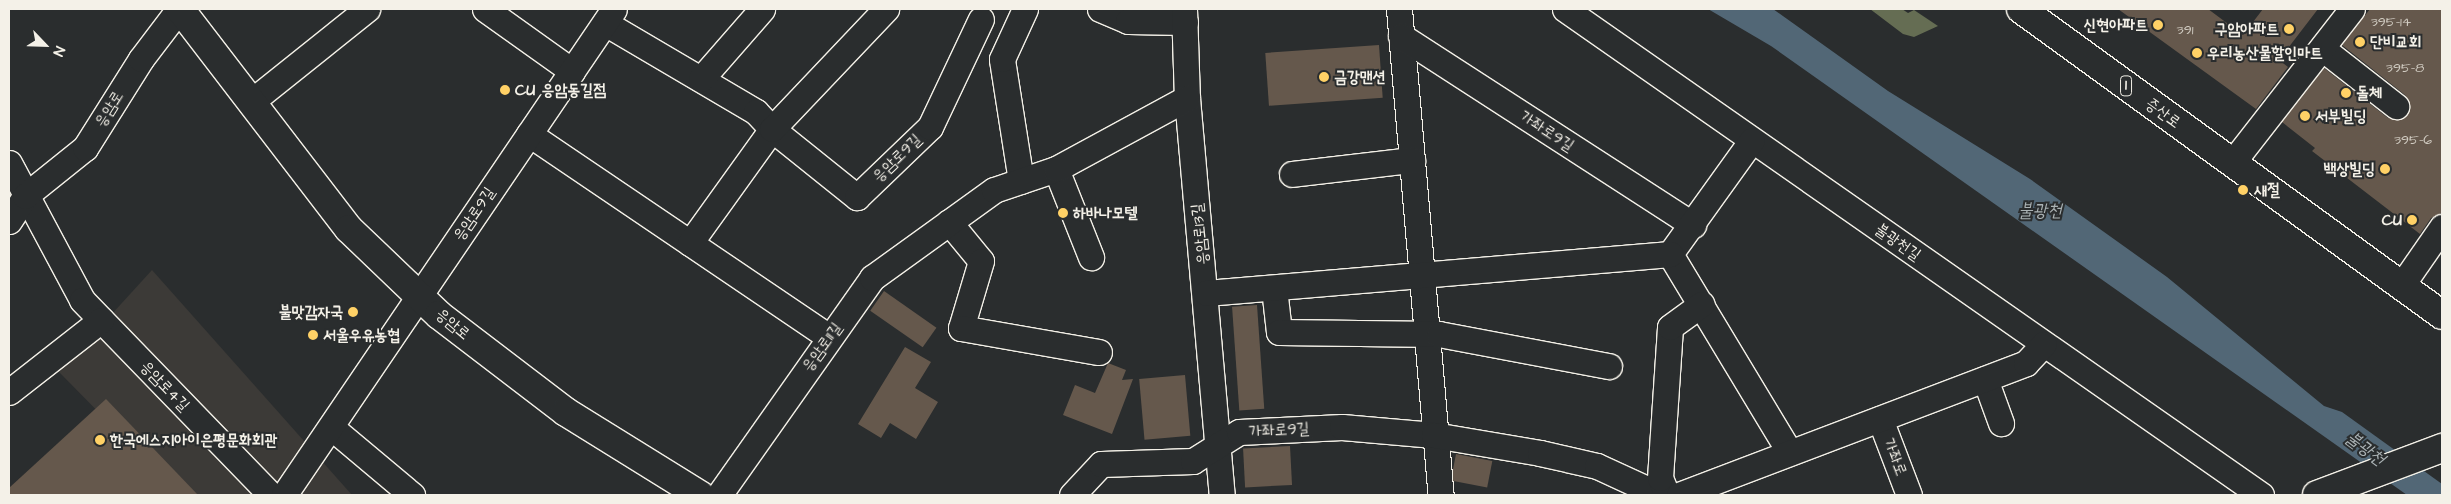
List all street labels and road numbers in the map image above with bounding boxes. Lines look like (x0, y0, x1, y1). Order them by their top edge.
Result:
road number: 1 (2120, 74, 2132, 98)
street label: 응암로 (91, 88, 127, 130)
street label: 증산로 (2142, 94, 2184, 132)
street label: 가좌로9길 (1516, 106, 1578, 156)
street label: 응암로9길 (869, 130, 925, 186)
street label: 응암로9길 (449, 184, 499, 244)
street label: 응암로13길 (1187, 202, 1213, 266)
street label: 불광천길 (1871, 219, 1925, 265)
street label: 응암로 (432, 304, 474, 344)
street label: 응암로11길 (798, 319, 846, 375)
street label: 응암로4길 (136, 357, 194, 415)
street label: 가좌로9길 (1248, 419, 1310, 441)
street label: 가좌로 (1879, 436, 1911, 478)

